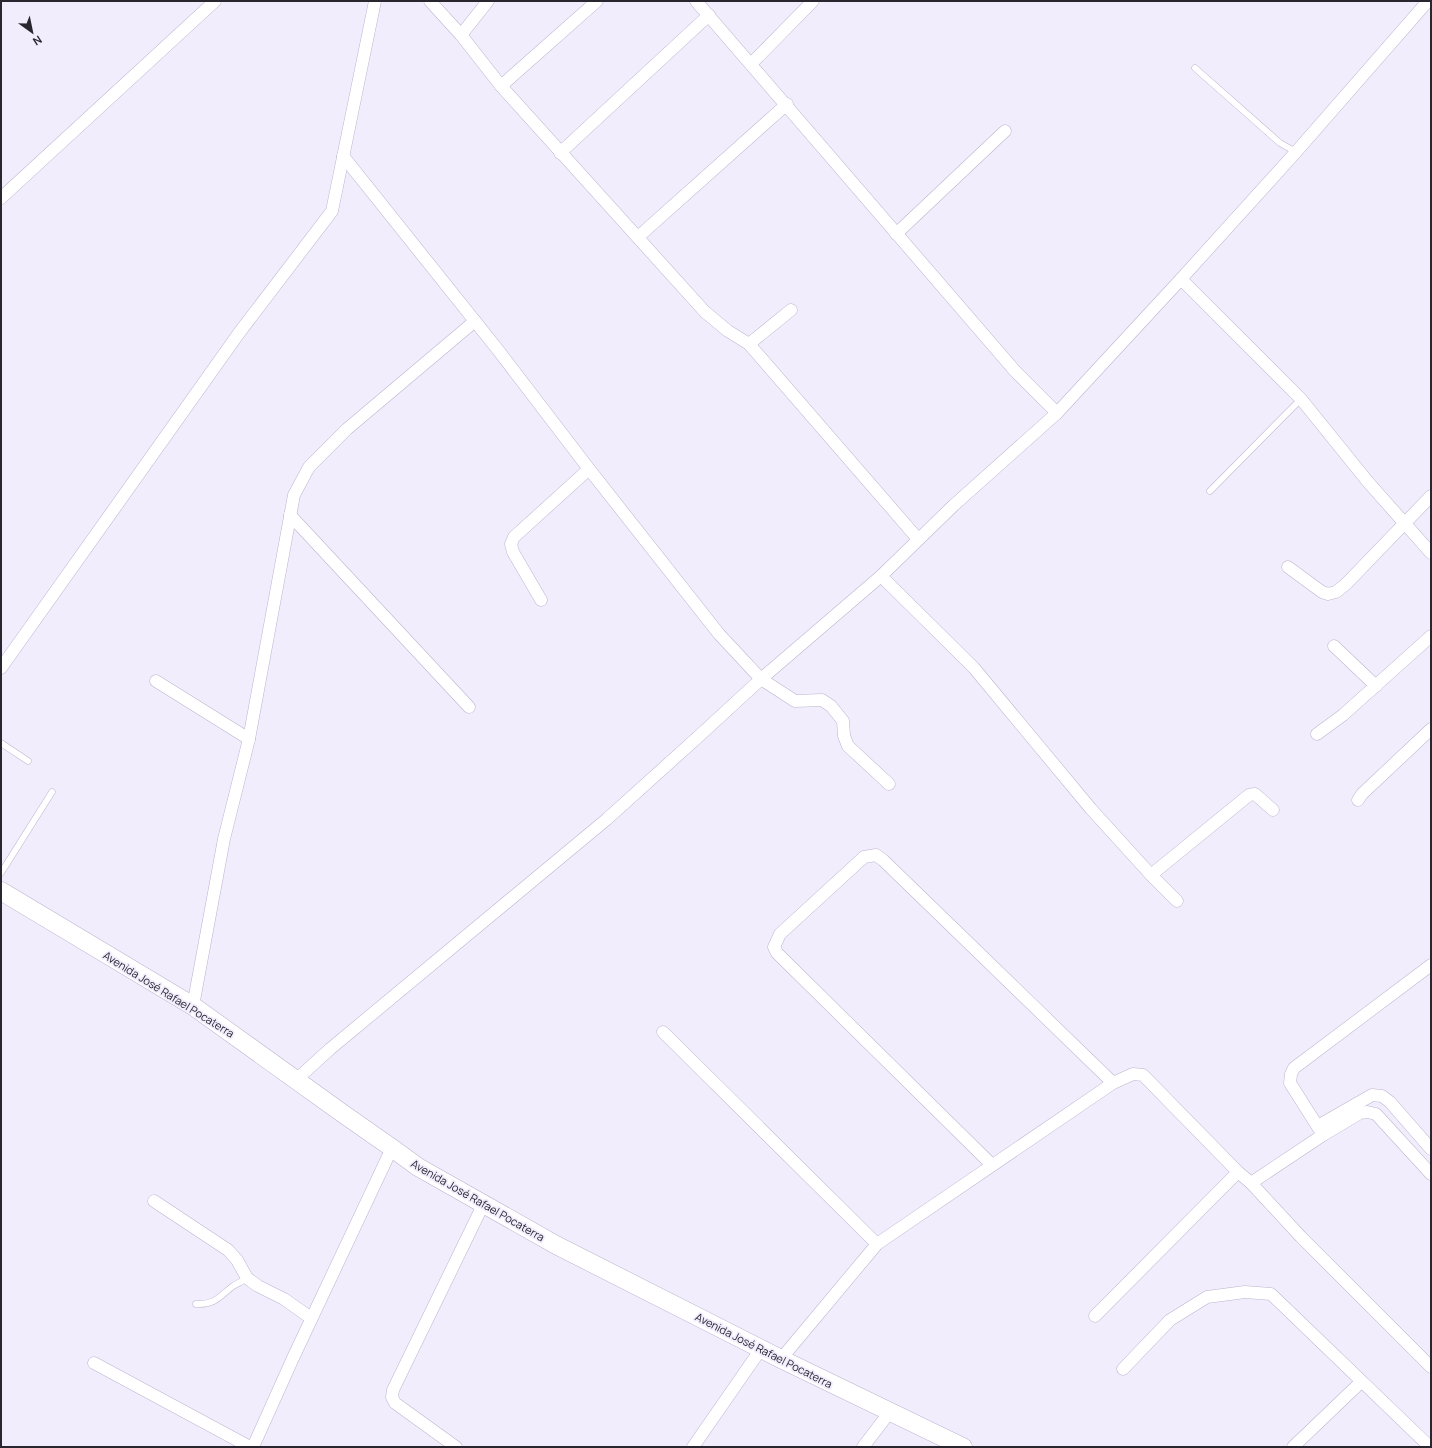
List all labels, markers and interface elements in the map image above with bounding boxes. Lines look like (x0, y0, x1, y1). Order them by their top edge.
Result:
north arrow (12, 12, 52, 52)
text: N (30, 32, 45, 49)
street label: Avenida José Rafael Pocaterra (101, 947, 237, 1041)
street label: Avenida José Rafael Pocaterra (408, 1156, 548, 1244)
street label: Avenida José Rafael Pocaterra (693, 1309, 835, 1391)

